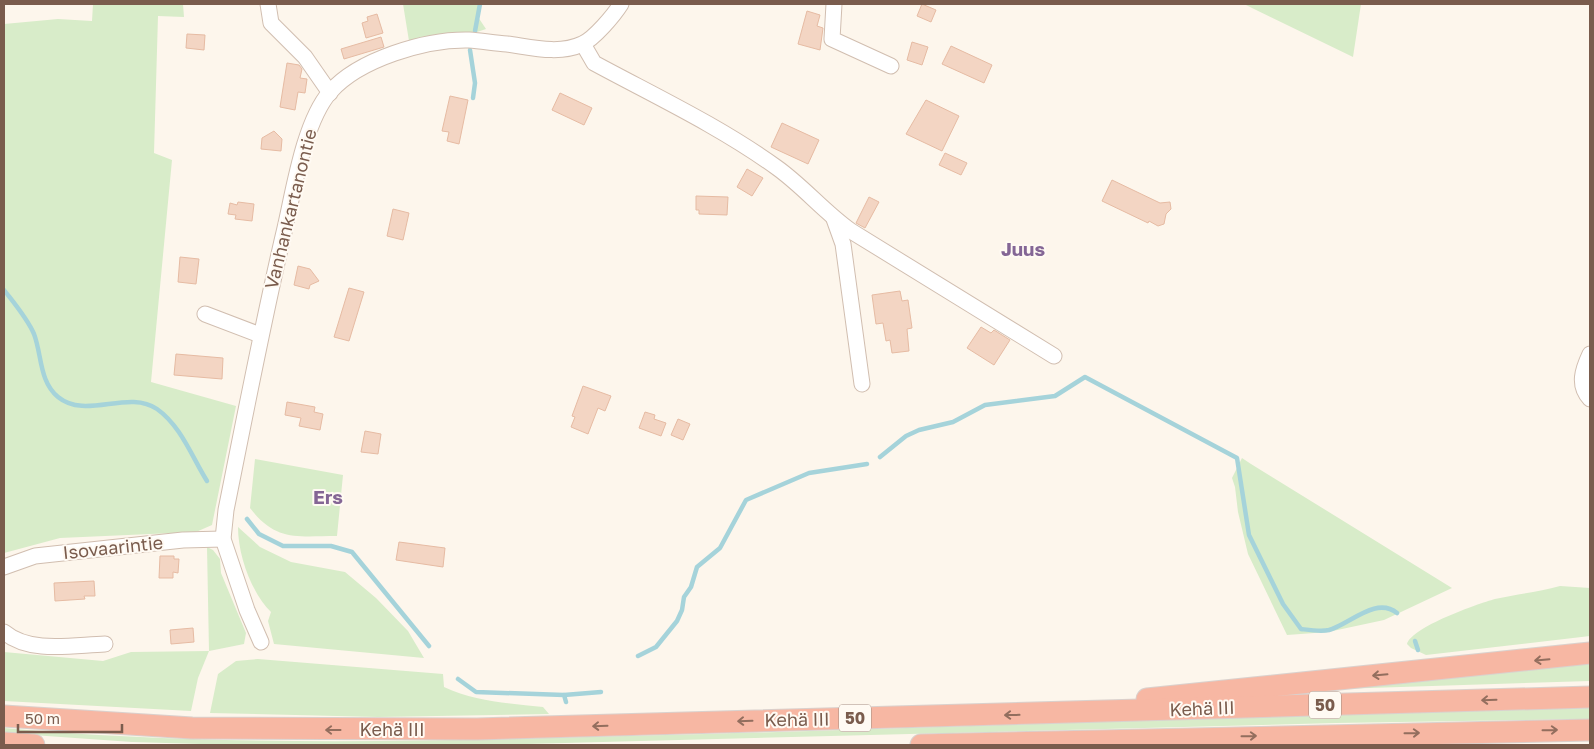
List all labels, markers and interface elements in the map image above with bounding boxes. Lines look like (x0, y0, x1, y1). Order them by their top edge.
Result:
street label: Vanhankartanontie (259, 126, 321, 291)
district label: Juus (1001, 237, 1045, 260)
district label: Ers (313, 485, 343, 508)
street label: Isovaarintie (62, 531, 164, 563)
one-way arrow (1534, 655, 1550, 665)
one-way arrow (1373, 671, 1389, 680)
road number: 50 (1309, 692, 1341, 718)
one-way arrow (1481, 695, 1498, 705)
street label: Kehä III (1169, 696, 1235, 720)
scale bar (18, 702, 121, 734)
road number: 50 (839, 704, 871, 731)
street label: Kehä III (764, 707, 830, 731)
text: 50 m (25, 709, 60, 727)
one-way arrow (1004, 710, 1020, 719)
one-way arrow (737, 716, 753, 726)
street label: Kehä III (359, 718, 425, 740)
one-way arrow (593, 721, 609, 731)
one-way arrow (325, 725, 342, 735)
one-way arrow (1542, 725, 1558, 735)
one-way arrow (1404, 728, 1420, 737)
one-way arrow (1241, 731, 1257, 741)

